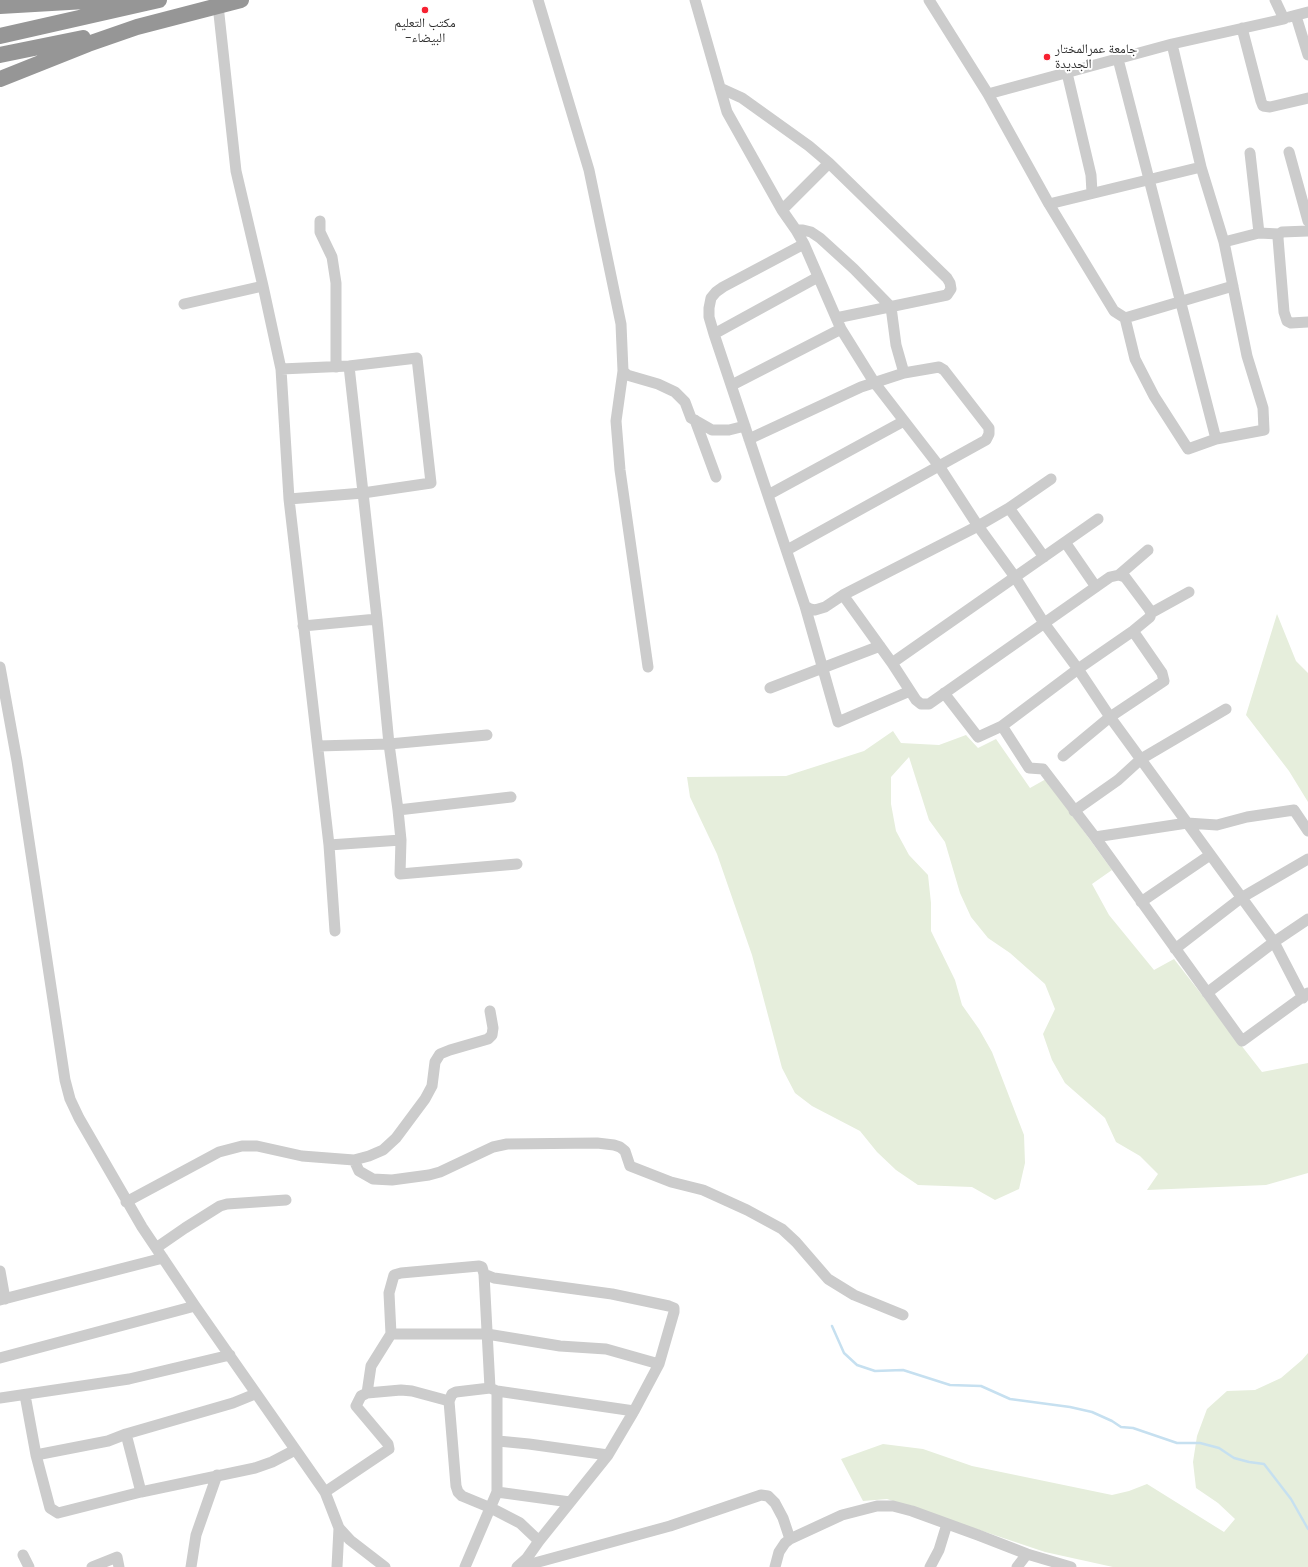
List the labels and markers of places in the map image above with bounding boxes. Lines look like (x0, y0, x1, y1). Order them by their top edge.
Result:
marker: مكتب التعليم -البيضاء (420, 5, 430, 15)
place label: مكتب التعليم -البيضاء (394, 16, 456, 47)
place label: جامعة عمرالمختار الجديدة (1055, 42, 1137, 73)
marker: جامعة عمرالمختار الجديدة (1042, 52, 1052, 62)

